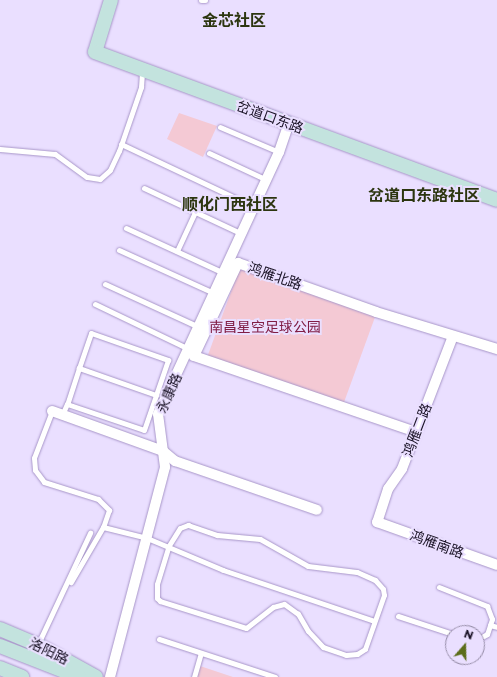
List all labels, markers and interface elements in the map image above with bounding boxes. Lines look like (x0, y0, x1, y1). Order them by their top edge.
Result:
district label: 金芯社区 (202, 11, 266, 31)
street label: 岔道口东路 (234, 97, 306, 137)
district label: 岔道口东路社区 (368, 186, 480, 206)
district label: 顺化门西社区 (182, 195, 278, 215)
street label: 鸿雁北路 (246, 259, 304, 293)
park label: 南昌星空足球公园 (209, 319, 321, 335)
street label: 永康路 (153, 370, 185, 416)
street label: 鸿雁二路 (399, 401, 435, 459)
street label: 鸿雁南路 (408, 527, 466, 561)
north arrow (445, 625, 485, 665)
text: N (462, 627, 475, 643)
street label: 洛阳路 (26, 634, 72, 668)

